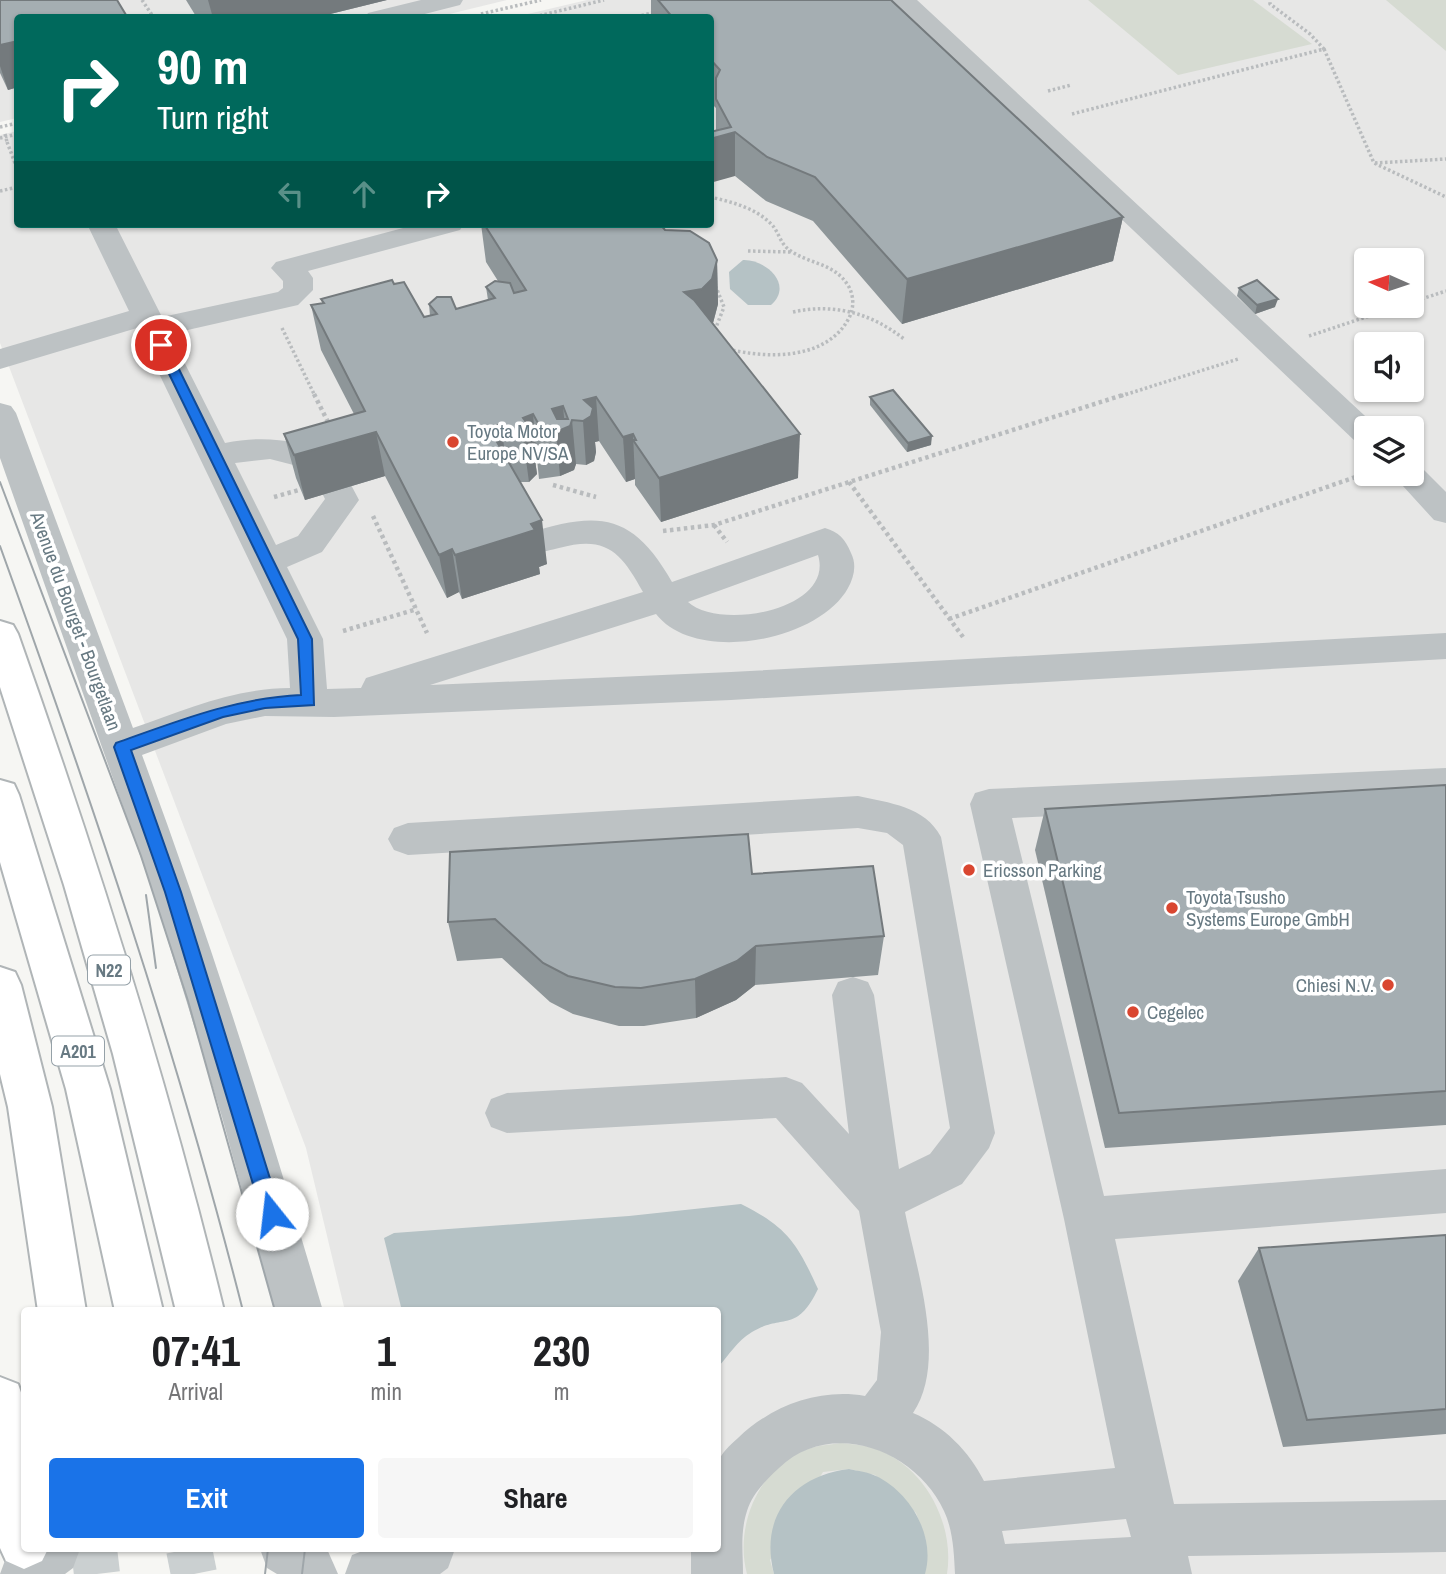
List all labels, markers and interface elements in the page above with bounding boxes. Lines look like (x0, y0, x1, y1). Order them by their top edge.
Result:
text: 90 m (157, 33, 249, 99)
icon: right (42, 42, 133, 133)
text: Turn right (157, 96, 269, 139)
icon: left (272, 175, 310, 213)
icon: ahead (345, 175, 383, 213)
icon: right (418, 175, 456, 213)
north arrow (1354, 248, 1424, 318)
map controls (1354, 248, 1424, 486)
pin (131, 315, 191, 375)
icon: arrive (142, 326, 180, 364)
button: sound (1354, 332, 1424, 402)
button: layers (1354, 416, 1424, 486)
place label: Toyota Motor Europe NV/SA (467, 418, 569, 466)
marker: Toyota Motor Europe NV/SA (445, 434, 461, 450)
street label: Avenue du Bourget - Bourgetlaan (24, 507, 128, 734)
place label: Ericsson Parking (983, 857, 1102, 883)
marker: Ericsson Parking (961, 862, 977, 878)
place label: Toyota Tsusho Systems Europe GmbH (1186, 884, 1350, 932)
marker: Toyota Tsusho Systems Europe GmbH (1164, 900, 1180, 916)
road number: N22 (88, 956, 130, 985)
place label: Chiesi N.V. (1296, 972, 1374, 998)
marker: Chiesi N.V. (1380, 977, 1396, 993)
place label: Cegelec (1147, 999, 1204, 1025)
marker: Cegelec (1125, 1004, 1141, 1020)
road number: A201 (52, 1036, 104, 1066)
position arrow (235, 1177, 309, 1251)
text: 07:41 (152, 1323, 240, 1379)
text: 1 (377, 1323, 396, 1379)
text: 230 (533, 1323, 590, 1379)
text: Arrival (169, 1376, 223, 1407)
text: min (371, 1376, 402, 1407)
text: m (554, 1376, 569, 1407)
button: Exit (49, 1458, 364, 1538)
button: Share (378, 1458, 693, 1538)

